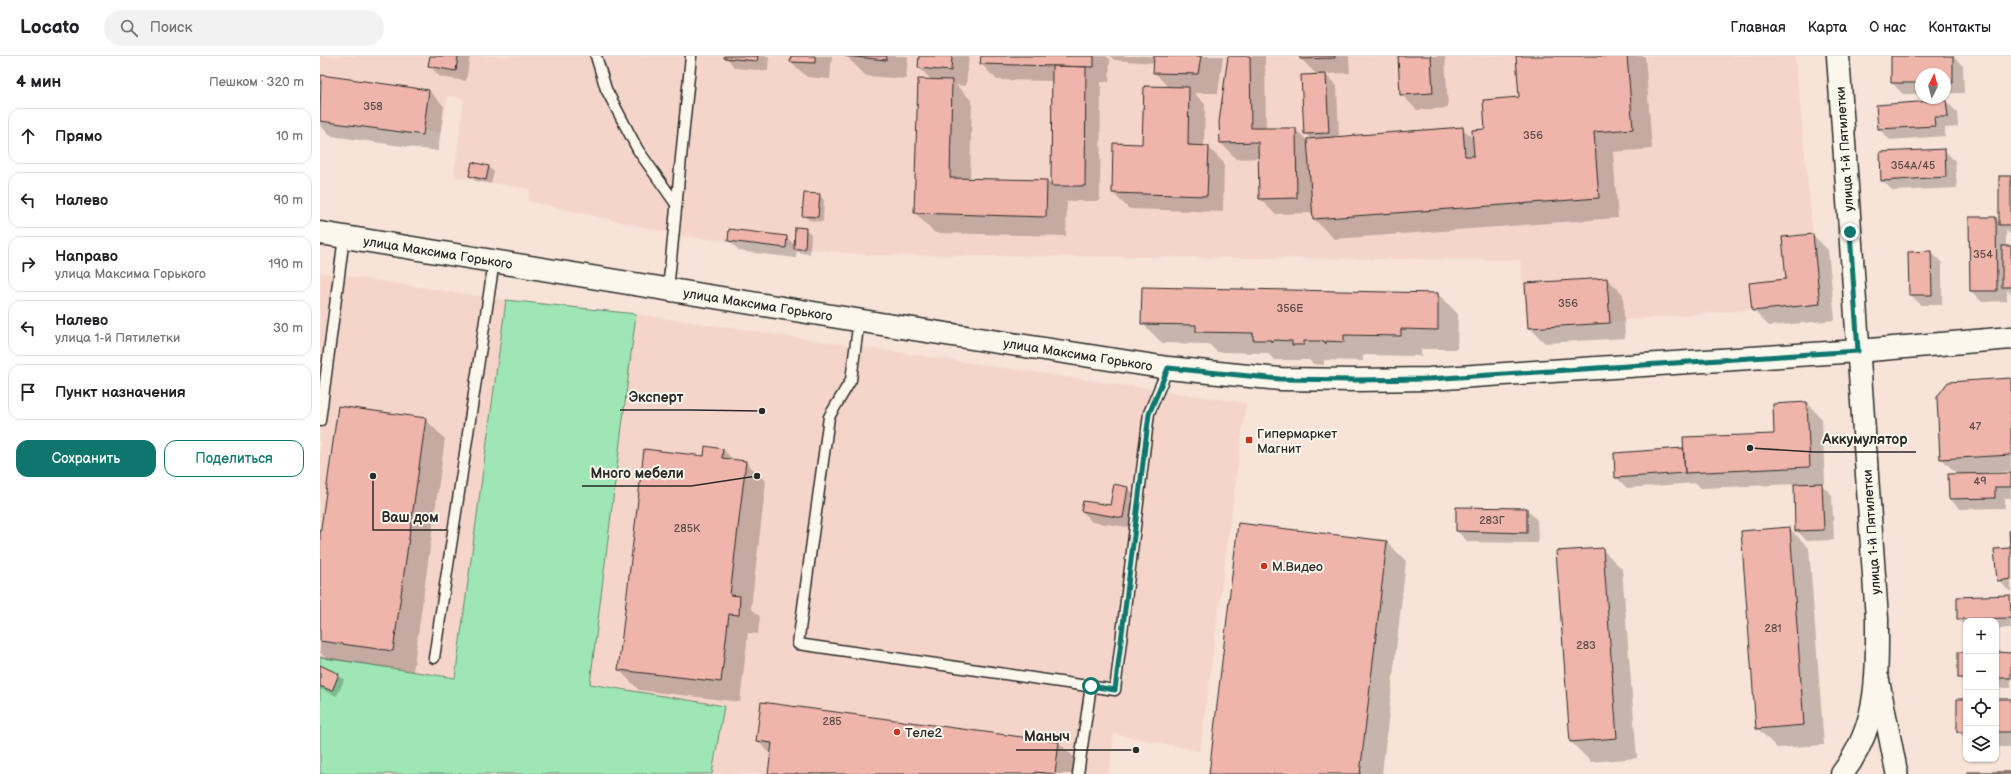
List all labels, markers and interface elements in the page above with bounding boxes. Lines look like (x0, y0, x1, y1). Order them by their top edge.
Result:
search box (104, 10, 384, 46)
text: Locato (20, 16, 80, 39)
icon: search (118, 17, 140, 39)
text: Поиск (150, 18, 192, 37)
text: Главная (1731, 19, 1786, 36)
text: Карта (1808, 19, 1847, 36)
text: О нас (1869, 19, 1906, 36)
text: Контакты (1928, 19, 1991, 36)
north arrow (1915, 68, 1951, 104)
text: 4 мин (16, 72, 61, 92)
text: Пешком · 320 m (209, 74, 304, 90)
street label: улица 1-й Пятилетки (1833, 86, 1857, 212)
house number: 358 (363, 100, 383, 113)
icon: ahead (17, 125, 39, 147)
text: Прямо (55, 127, 102, 146)
text: 10 m (276, 128, 303, 144)
house number: 356 (1523, 129, 1543, 142)
house number: 354А/45 (1891, 159, 1935, 172)
icon: left (17, 189, 39, 211)
text: Налево (55, 191, 108, 210)
text: 90 m (274, 192, 303, 208)
route end (1841, 223, 1859, 241)
street label: улица Максима Горького (362, 233, 514, 273)
text: Направо (55, 247, 118, 266)
house number: 354 (1973, 248, 1993, 261)
icon: right (17, 253, 39, 275)
text: 190 m (269, 256, 303, 272)
text: улица Максима Горького (55, 266, 206, 282)
street label: улица Максима Горького (682, 285, 834, 325)
house number: 356 (1558, 297, 1578, 310)
house number: 356Е (1277, 302, 1303, 315)
text: Налево (55, 311, 108, 330)
icon: left (17, 317, 39, 339)
text: 30 m (273, 320, 303, 336)
text: улица 1-й Пятилетки (55, 330, 180, 346)
street label: улица Максима Горького (1002, 335, 1154, 375)
icon: arrive (17, 381, 39, 403)
text: Пункт назначения (55, 383, 186, 402)
callout: Эксперт (620, 384, 691, 410)
text: Эксперт (629, 389, 684, 406)
house number: 47 (1969, 420, 1982, 433)
place label: Гипермаркет Магнит (1257, 426, 1337, 457)
callout: Аккумулятор (1814, 426, 1916, 452)
text: Аккумулятор (1821, 431, 1908, 448)
marker: Гипермаркет Магнит (1244, 435, 1254, 445)
button: Сохранить (16, 440, 156, 477)
button: Поделиться (164, 440, 304, 477)
callout: Много мебели (582, 460, 691, 486)
text: Много мебели (590, 465, 684, 482)
street label: улица 1-й Пятилетки (1860, 469, 1884, 595)
house number: 49 (1973, 475, 1987, 488)
callout: Ваш дом (373, 504, 447, 530)
text: Ваш дом (381, 509, 439, 526)
house number: 283Г (1479, 514, 1505, 527)
house number: 285К (674, 522, 701, 535)
place label: М.Видео (1272, 559, 1323, 575)
marker: М.Видео (1259, 561, 1269, 571)
map controls (1963, 618, 1999, 762)
button: + (1963, 618, 1999, 654)
house number: 281 (1764, 622, 1782, 635)
house number: 283 (1576, 639, 1596, 652)
button: − (1963, 654, 1999, 690)
route start (1082, 677, 1100, 695)
button: locate (1963, 690, 1999, 726)
house number: 285 (822, 715, 842, 728)
callout: Маныч (1016, 724, 1078, 750)
place label: Теле2 (905, 725, 942, 741)
button: layers (1963, 726, 1999, 762)
marker: Теле2 (892, 727, 902, 737)
text: Маныч (1024, 728, 1070, 745)

